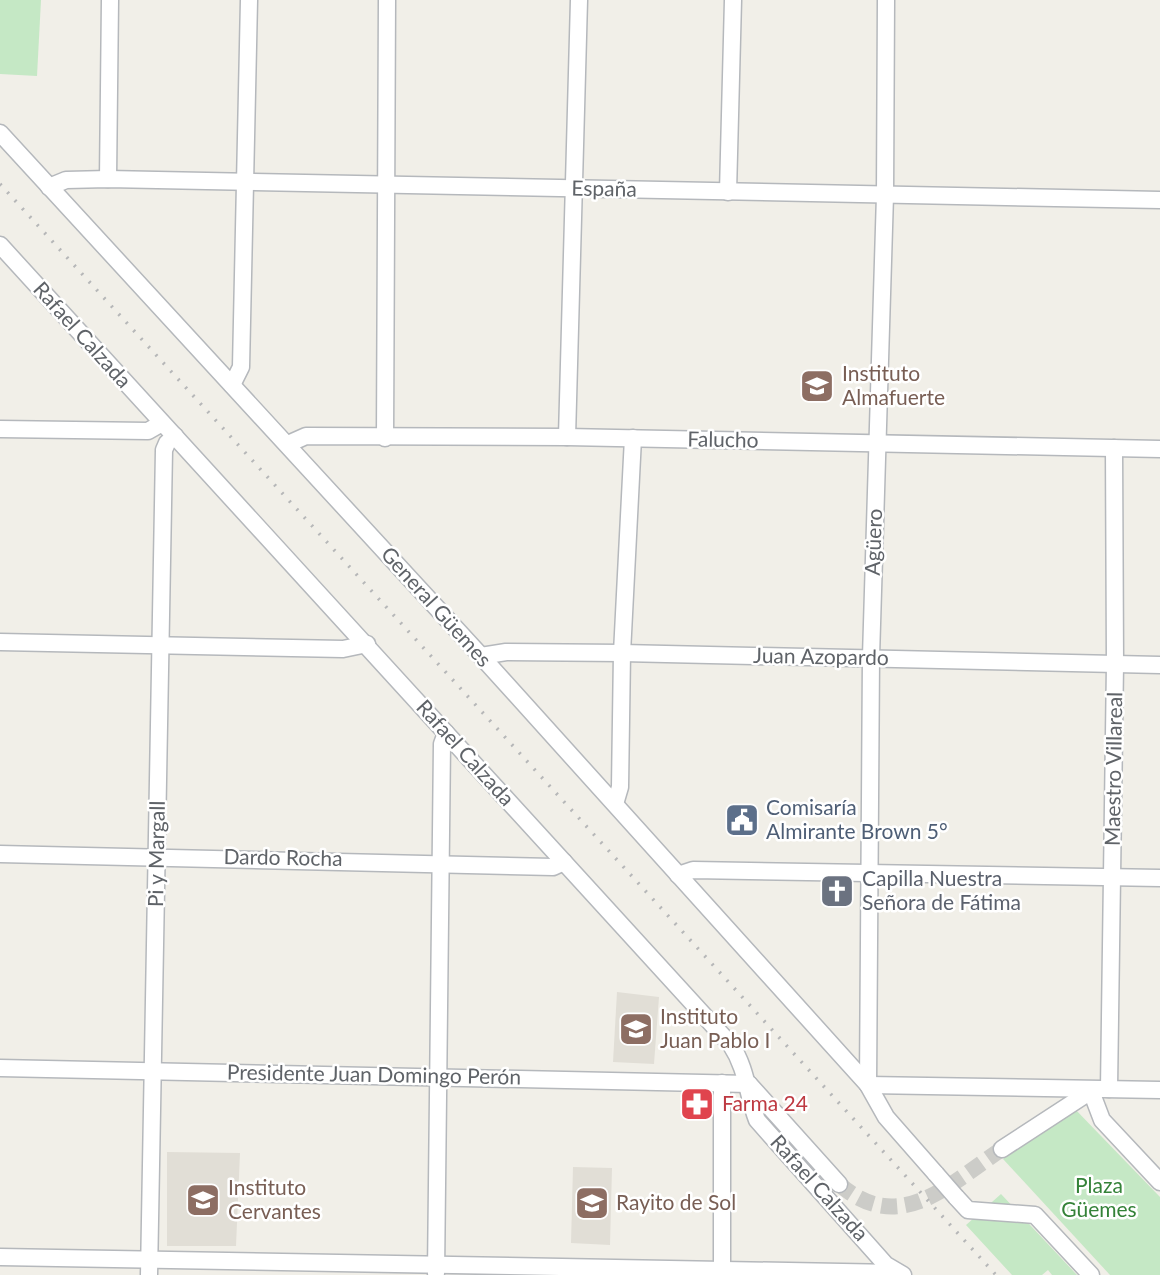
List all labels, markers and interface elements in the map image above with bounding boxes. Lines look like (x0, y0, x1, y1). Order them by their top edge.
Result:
street label: España (571, 174, 637, 201)
street label: Rafael Calzada (29, 276, 137, 392)
place label: Instituto Almafuerte (842, 360, 945, 409)
school or university icon: Instituto Almafuerte (798, 367, 836, 405)
street label: Falucho (687, 425, 759, 452)
street label: Agüero (859, 508, 886, 576)
street label: General Güemes (377, 541, 498, 671)
street label: Juan Azopardo (753, 642, 889, 669)
street label: Maestro Villareal (1099, 692, 1126, 846)
street label: Rafael Calzada (412, 694, 520, 810)
place label: Comisaría Almirante Brown 5° (766, 794, 948, 843)
street label: Pi y Margall (142, 801, 169, 907)
public building icon: Comisaría Almirante Brown 5° (723, 801, 761, 839)
street label: Dardo Rocha (223, 843, 343, 870)
place label: Capilla Nuestra Señora de Fátima (862, 865, 1021, 914)
church icon: Capilla Nuestra Señora de Fátima (818, 872, 856, 910)
place label: Instituto Juan Pablo I (660, 1003, 770, 1052)
school or university icon: Instituto Juan Pablo I (617, 1010, 655, 1048)
street label: Presidente Juan Domingo Perón (227, 1058, 521, 1089)
pharmacy icon: Farma 24 (678, 1085, 716, 1123)
place label: Farma 24 (722, 1090, 808, 1115)
street label: Rafael Calzada (766, 1129, 874, 1245)
park label: Plaza Güemes (1061, 1172, 1137, 1221)
place label: Instituto Cervantes (228, 1174, 321, 1223)
school or university icon: Instituto Cervantes (184, 1181, 222, 1219)
school or university icon: Rayito de Sol (573, 1184, 611, 1222)
place label: Rayito de Sol (616, 1189, 736, 1214)

